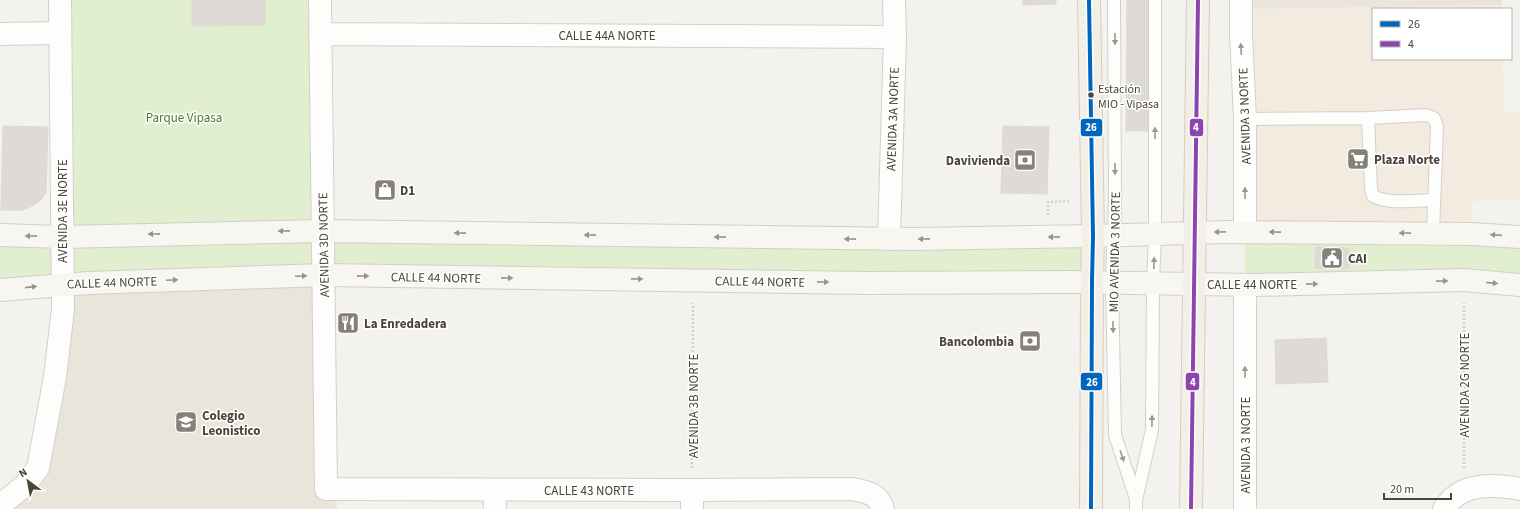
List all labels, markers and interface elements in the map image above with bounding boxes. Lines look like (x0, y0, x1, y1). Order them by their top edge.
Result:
legend (1372, 8, 1512, 60)
text: 26 (1408, 16, 1420, 33)
street label: CALLE 44A NORTE (558, 27, 656, 45)
one-way arrow (1112, 33, 1118, 46)
text: 4 (1408, 36, 1414, 53)
one-way arrow (1238, 43, 1245, 55)
street label: AVENIDA 3A NORTE (882, 67, 904, 171)
street label: AVENIDA 3 NORTE (1234, 67, 1256, 165)
place label: Estación MIO - Vipasa (1098, 81, 1159, 113)
marker: Estación MIO - Vipasa (1086, 90, 1096, 100)
park label: Parque Vipasa (146, 109, 222, 127)
line badge: 26 (1080, 118, 1103, 137)
line badge: 4 (1189, 118, 1204, 137)
text: 26 (1085, 120, 1097, 135)
text: 4 (1193, 120, 1199, 135)
one-way arrow (1152, 126, 1158, 139)
supermarket icon: Plaza Norte (1345, 146, 1371, 172)
bank icon: Davivienda (1012, 147, 1038, 173)
place label: Plaza Norte (1374, 151, 1440, 169)
place label: Davivienda (946, 152, 1010, 170)
street label: AVENIDA 3E NORTE (54, 159, 72, 263)
one-way arrow (1112, 163, 1118, 176)
shop icon: D1 (372, 177, 398, 203)
place label: D1 (400, 182, 415, 200)
one-way arrow (1242, 186, 1248, 199)
street label: MIO AVENIDA 3 NORTE (1105, 191, 1125, 313)
street label: AVENIDA 3D NORTE (314, 192, 334, 298)
one-way arrow (278, 228, 290, 235)
one-way arrow (1213, 229, 1226, 235)
one-way arrow (1268, 229, 1281, 235)
one-way arrow (453, 230, 466, 236)
one-way arrow (1398, 230, 1411, 236)
one-way arrow (147, 231, 160, 237)
one-way arrow (25, 232, 37, 239)
one-way arrow (583, 232, 596, 238)
one-way arrow (1490, 232, 1502, 239)
one-way arrow (713, 234, 726, 240)
one-way arrow (1047, 234, 1060, 240)
one-way arrow (844, 235, 856, 242)
one-way arrow (917, 236, 930, 242)
public building icon: CAI (1319, 245, 1345, 271)
place label: CAI (1348, 250, 1367, 268)
one-way arrow (1150, 257, 1157, 269)
street label: CALLE 44 NORTE (391, 268, 481, 288)
street label: CALLE 44 NORTE (67, 272, 158, 294)
one-way arrow (295, 272, 307, 279)
one-way arrow (357, 272, 369, 279)
street label: CALLE 44 NORTE (715, 272, 805, 292)
one-way arrow (501, 274, 513, 281)
one-way arrow (631, 276, 644, 282)
street label: CALLE 44 NORTE (1207, 276, 1297, 294)
one-way arrow (166, 277, 179, 283)
one-way arrow (1436, 277, 1448, 284)
one-way arrow (817, 279, 830, 285)
one-way arrow (1486, 279, 1498, 286)
one-way arrow (1306, 281, 1319, 287)
one-way arrow (25, 284, 37, 290)
restaurant icon: La Enredadera (335, 310, 361, 336)
place label: La Enredadera (364, 315, 447, 333)
one-way arrow (1110, 321, 1116, 334)
bank icon: Bancolombia (1017, 328, 1043, 354)
street label: AVENIDA 2G NORTE (1456, 332, 1474, 437)
place label: Bancolombia (939, 333, 1014, 351)
street label: AVENIDA 3B NORTE (685, 354, 703, 458)
one-way arrow (1242, 365, 1248, 378)
line badge: 26 (1080, 372, 1103, 391)
line badge: 4 (1185, 372, 1200, 391)
text: 26 (1086, 375, 1098, 390)
text: 4 (1190, 375, 1196, 390)
street label: AVENIDA 3 NORTE (1237, 396, 1255, 493)
place label: Colegio Leonistico (202, 407, 261, 440)
school or university icon: Colegio Leonistico (173, 409, 199, 435)
one-way arrow (1149, 414, 1155, 427)
one-way arrow (1119, 450, 1125, 462)
north arrow (8, 461, 48, 501)
text: N (16, 465, 30, 481)
scale bar (1384, 475, 1451, 501)
text: 20 m (1390, 481, 1414, 498)
street label: CALLE 43 NORTE (544, 482, 634, 500)

